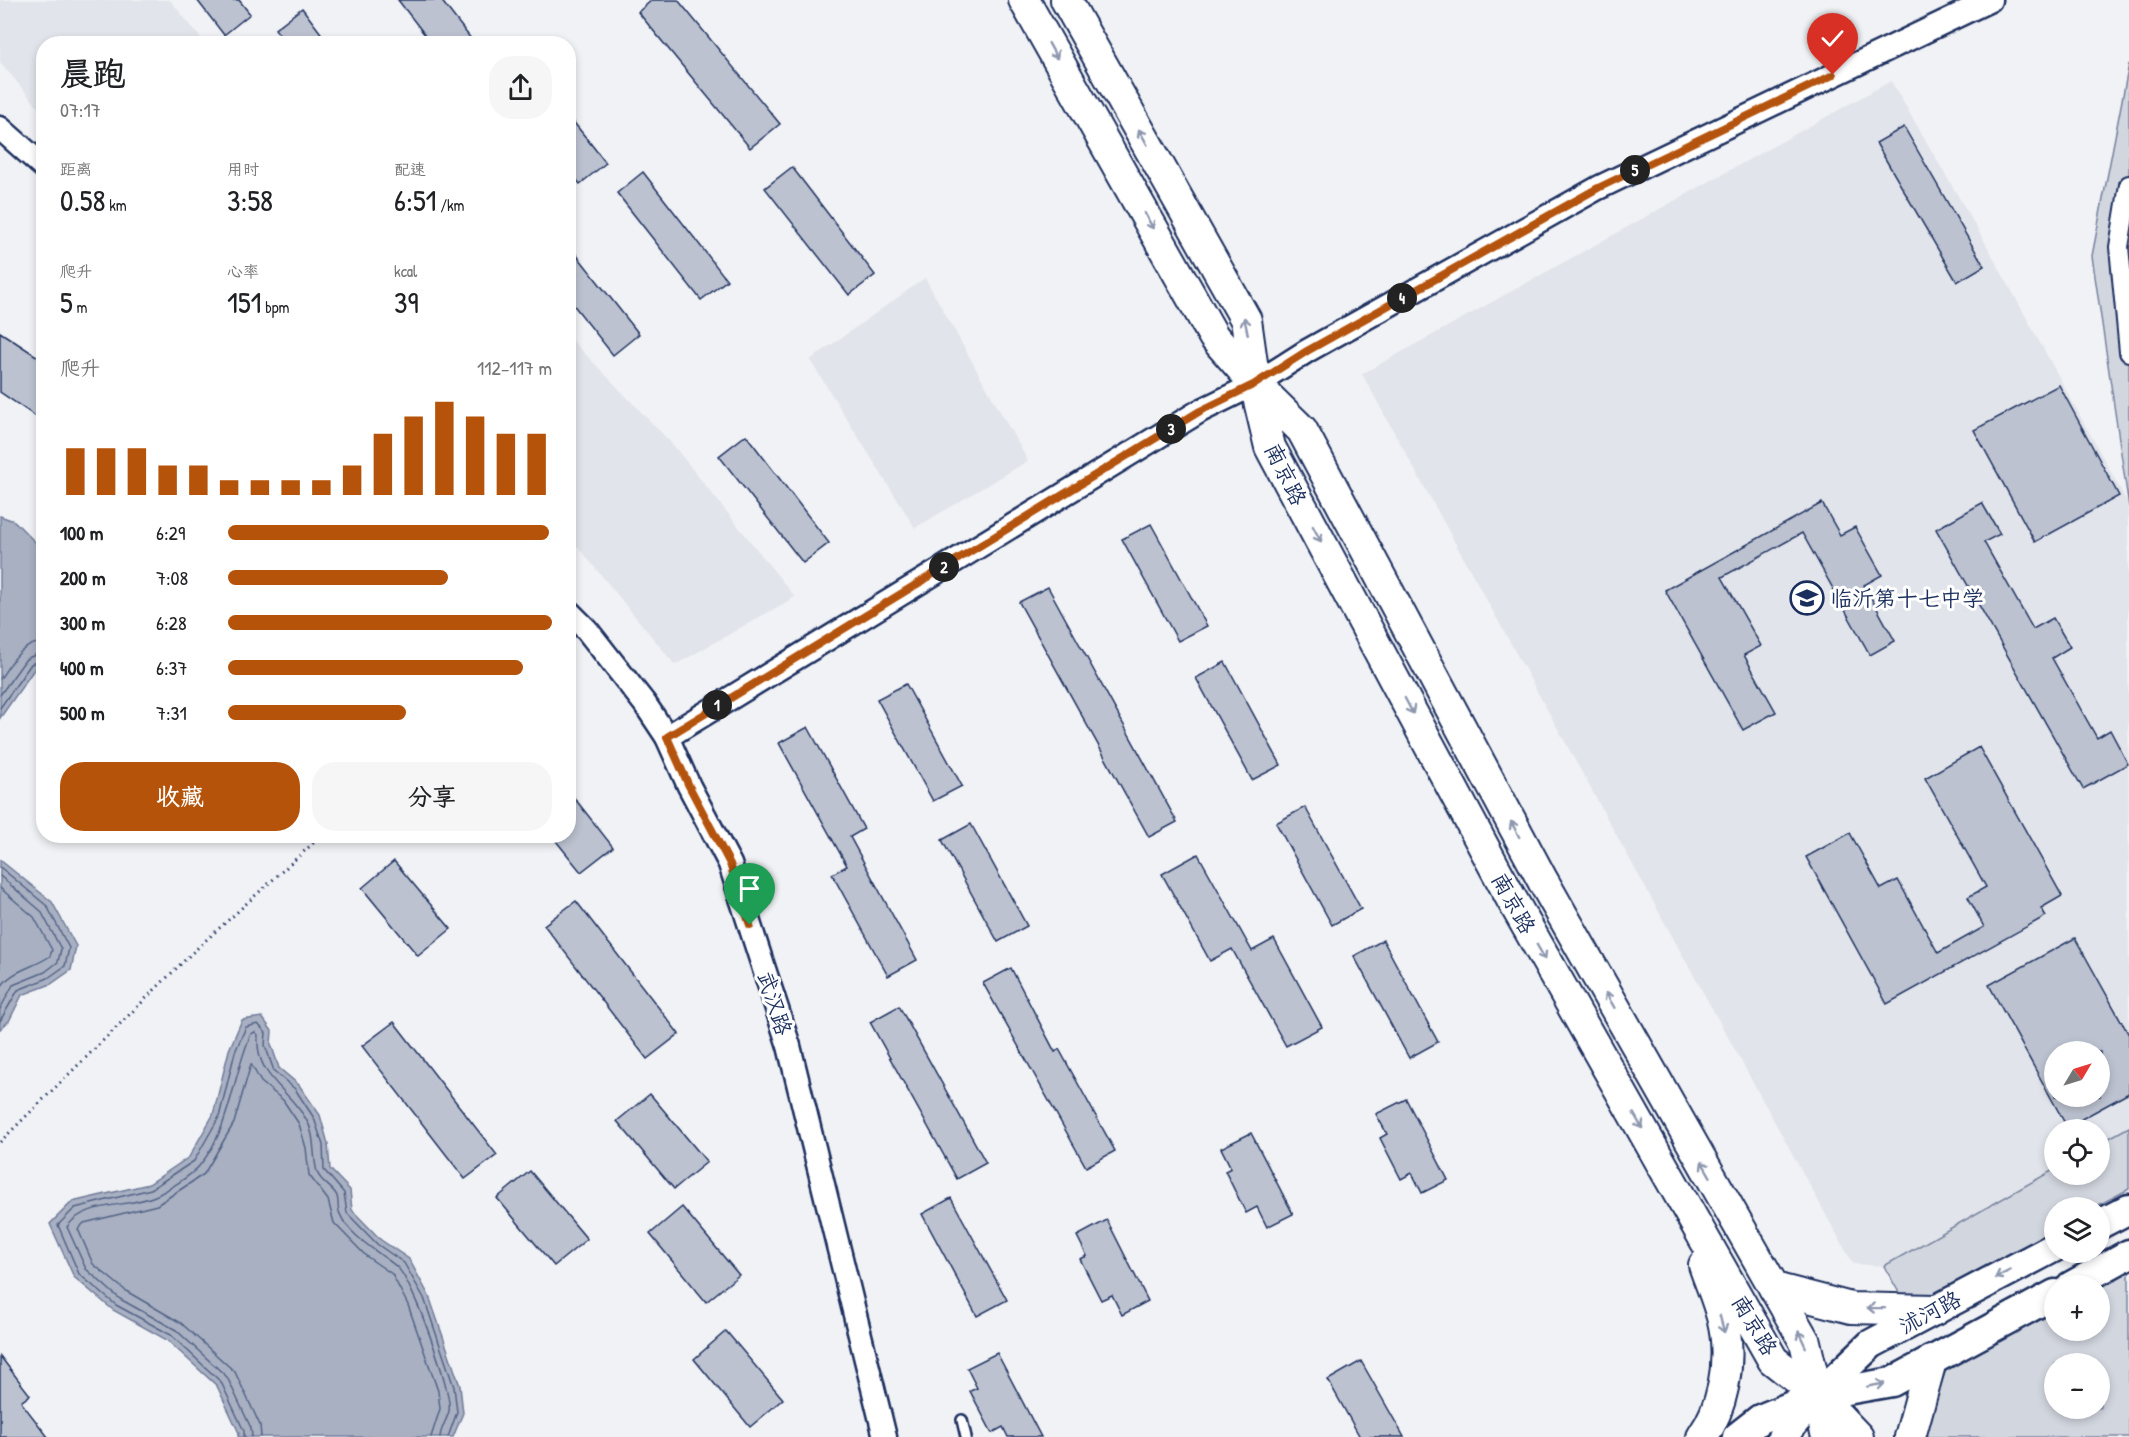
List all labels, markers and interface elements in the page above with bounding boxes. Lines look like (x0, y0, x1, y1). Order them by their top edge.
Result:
pin (1807, 13, 1858, 75)
icon: check (1816, 22, 1849, 55)
one-way arrow (1047, 42, 1059, 59)
text: 晨跑 (60, 51, 126, 95)
button: share (489, 56, 552, 119)
text: 07:17 (60, 96, 101, 123)
one-way arrow (1137, 129, 1149, 146)
pin: 5 (1620, 155, 1650, 185)
text: 距离 (60, 158, 92, 180)
text: 用时 (227, 158, 259, 180)
text: 配速 (394, 158, 426, 180)
text: 5 (1632, 159, 1638, 181)
text: 0.58 (60, 180, 106, 220)
text: 3:58 (227, 180, 273, 220)
text: 6:51 (394, 180, 437, 220)
text: km (106, 194, 127, 216)
text: /km (437, 194, 464, 216)
one-way arrow (1143, 212, 1155, 229)
text: 爬升 (60, 260, 92, 282)
text: 心率 (227, 260, 259, 282)
text: kcal (394, 260, 417, 282)
text: 5 (60, 282, 73, 322)
text: 151 (227, 282, 261, 322)
text: 39 (394, 282, 418, 322)
pin: 4 (1387, 283, 1417, 313)
text: 4 (1399, 287, 1405, 309)
text: m (73, 296, 87, 318)
text: bpm (261, 296, 290, 318)
one-way arrow (1240, 317, 1251, 337)
text: 爬升 (60, 354, 100, 381)
text: 112–117 m (477, 354, 552, 381)
pin: 3 (1156, 414, 1186, 444)
text: 3 (1167, 418, 1175, 440)
street label: 南京路 (1258, 438, 1314, 510)
text: 100 m (60, 519, 103, 546)
text: 6:29 (156, 519, 185, 546)
one-way arrow (1311, 525, 1323, 542)
pin: 2 (929, 552, 959, 582)
text: 2 (940, 556, 948, 578)
text: 200 m (60, 564, 105, 591)
text: 7:08 (156, 564, 188, 591)
school or university icon: 临沂第十七中学 (1789, 580, 1825, 616)
place label: 临沂第十七中学 (1830, 583, 1984, 613)
text: 300 m (60, 609, 105, 636)
text: 6:28 (156, 609, 187, 636)
text: 400 m (60, 654, 104, 681)
text: 6:37 (156, 654, 187, 681)
pin: 1 (702, 690, 732, 720)
text: 1 (714, 694, 720, 716)
one-way arrow (1403, 697, 1415, 714)
text: 500 m (60, 699, 105, 726)
text: 7:31 (156, 699, 187, 726)
button: 收藏 (60, 762, 300, 831)
button: 分享 (312, 762, 552, 831)
one-way arrow (1509, 821, 1520, 839)
pin (724, 863, 775, 925)
street label: 南京路 (1485, 867, 1543, 939)
icon: arrive (733, 872, 766, 905)
one-way arrow (1536, 943, 1548, 960)
street label: 武汉路 (751, 967, 799, 1039)
one-way arrow (1604, 991, 1615, 1009)
north arrow (2044, 1041, 2110, 1107)
map controls (2044, 1041, 2110, 1419)
one-way arrow (1632, 1112, 1644, 1129)
button: locate (2044, 1119, 2110, 1185)
one-way arrow (1700, 1161, 1712, 1178)
button: layers (2044, 1197, 2110, 1263)
one-way arrow (1995, 1268, 2012, 1280)
button: + (2044, 1275, 2110, 1341)
street label: 沭河路 (1894, 1283, 1966, 1341)
street label: 南京路 (1725, 1289, 1785, 1361)
one-way arrow (1867, 1303, 1887, 1314)
one-way arrow (1717, 1314, 1729, 1333)
one-way arrow (1795, 1331, 1807, 1349)
button: − (2044, 1353, 2110, 1419)
one-way arrow (1865, 1379, 1885, 1390)

